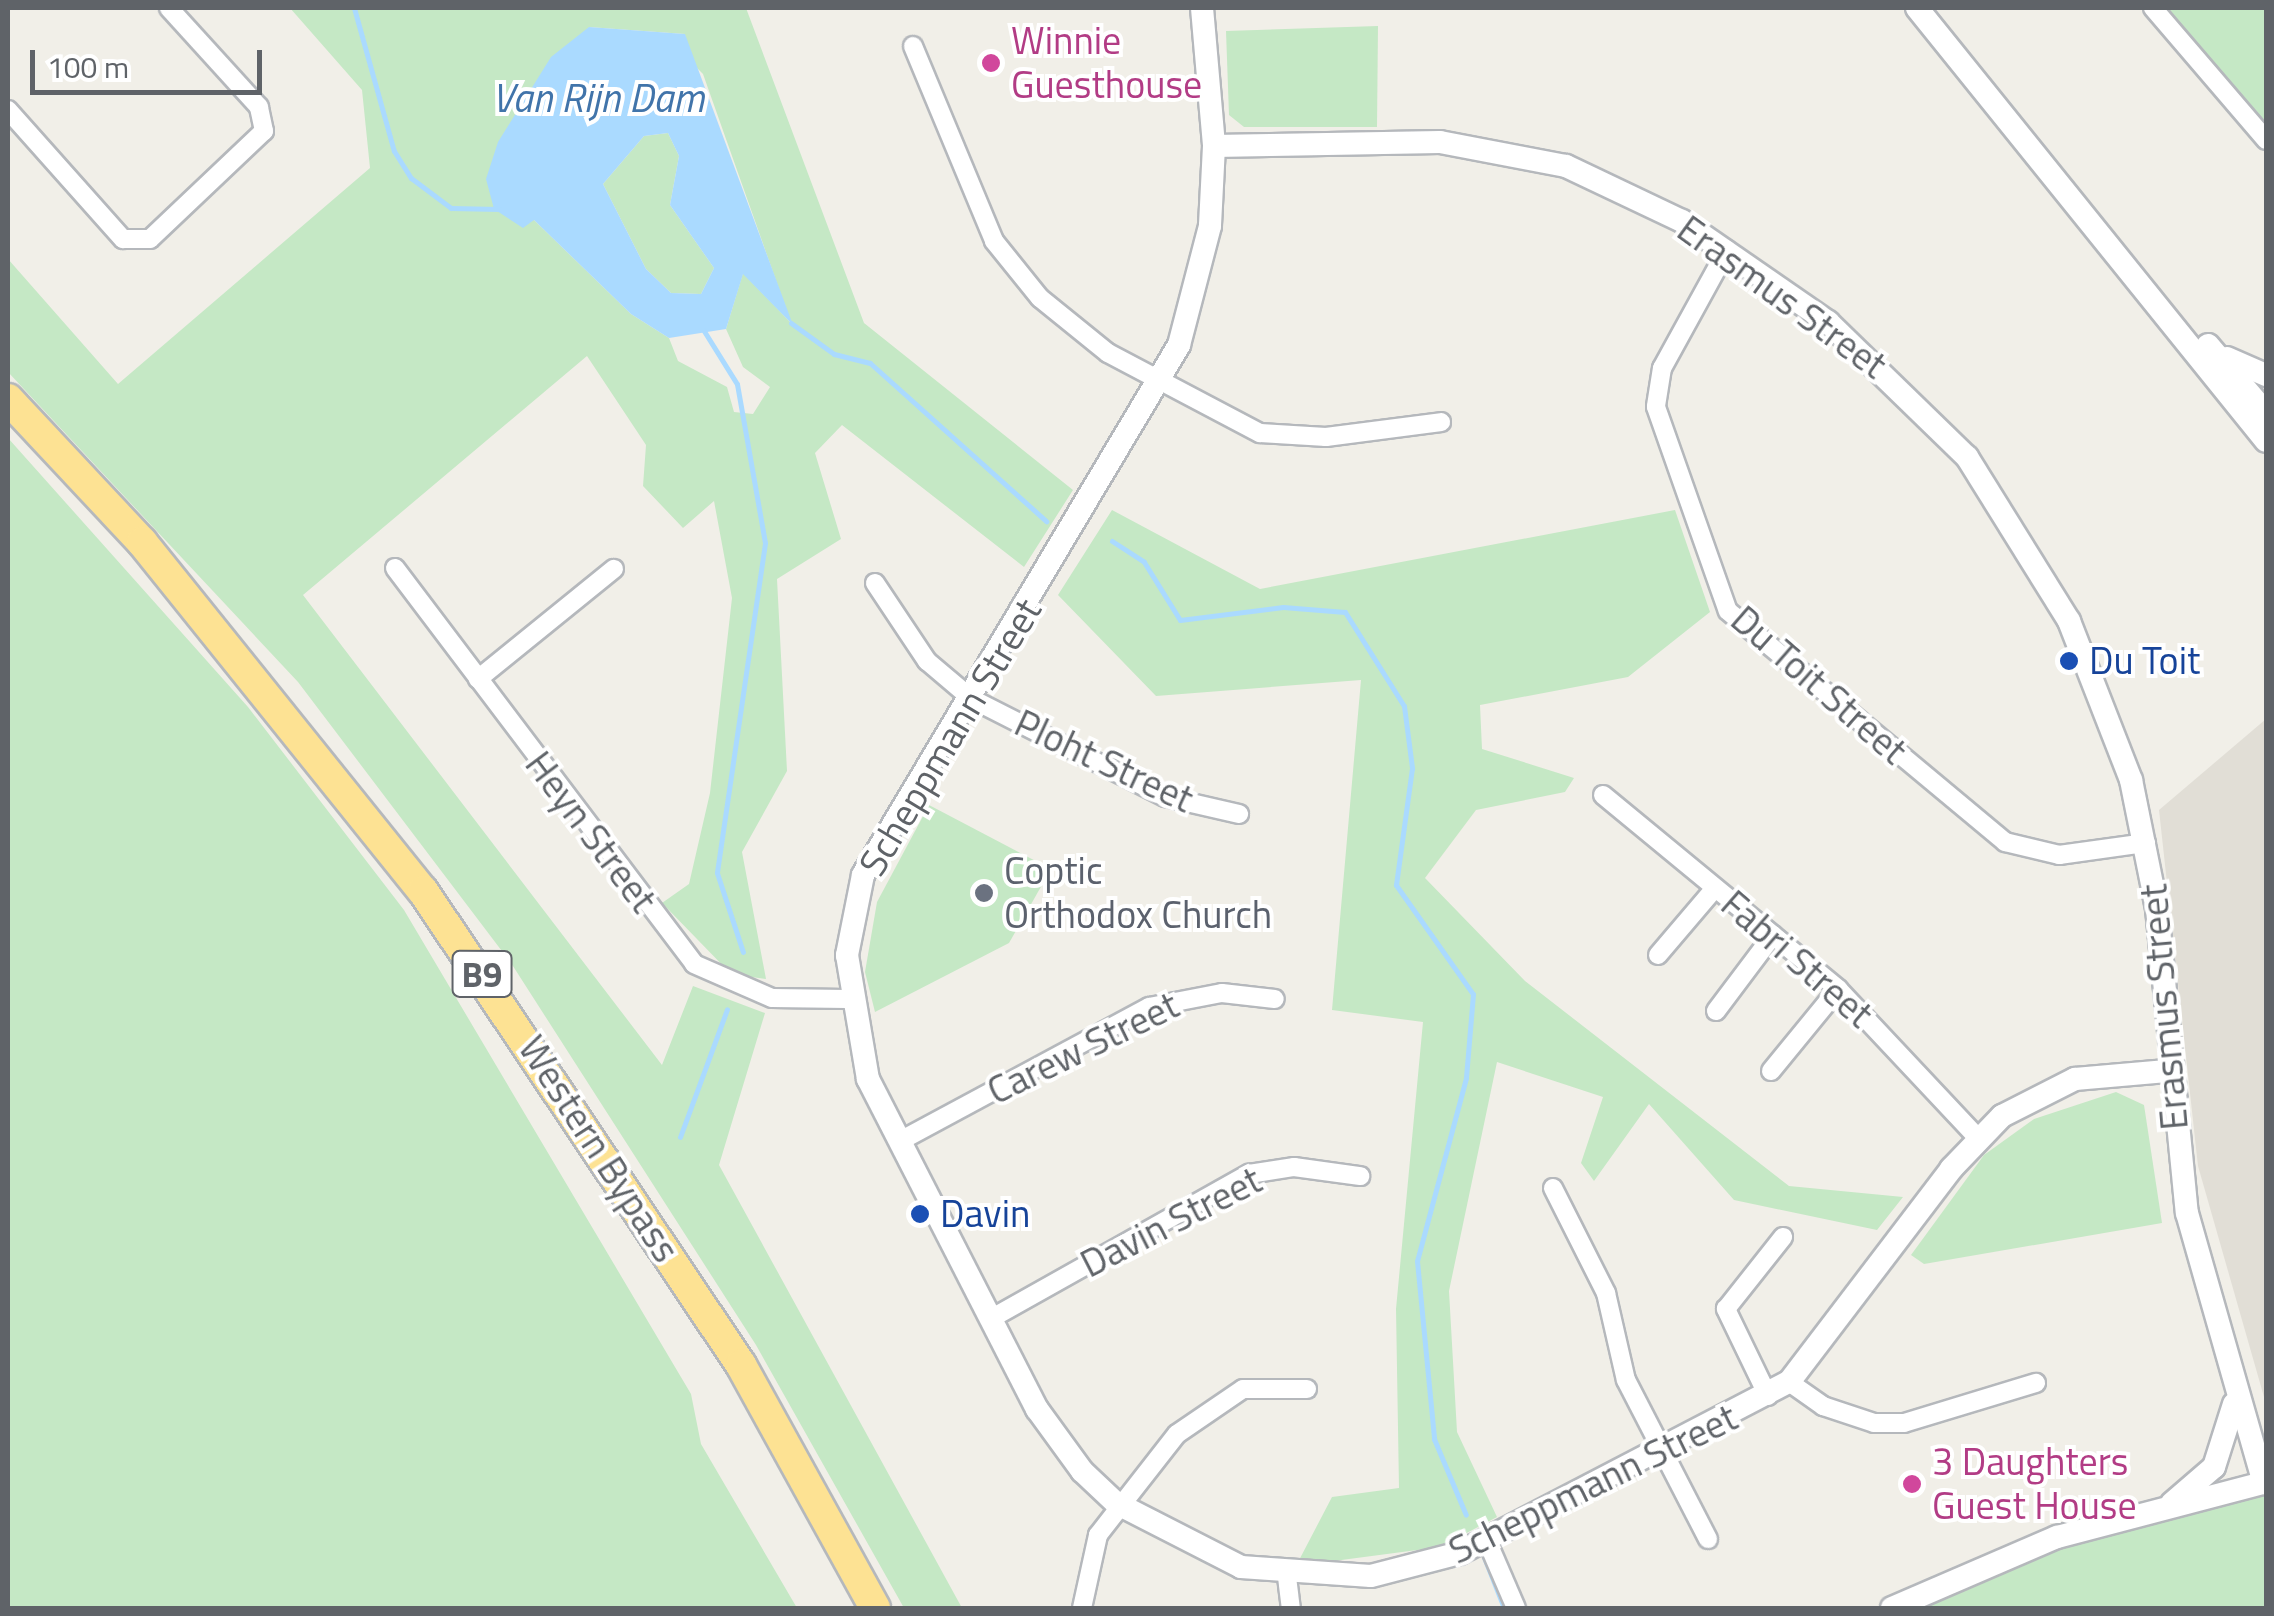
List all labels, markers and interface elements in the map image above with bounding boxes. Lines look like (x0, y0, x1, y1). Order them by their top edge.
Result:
place label: Winnie Guesthouse (1011, 18, 1202, 107)
scale bar (35, 30, 268, 92)
text: 100 m (47, 44, 129, 90)
marker: Winnie Guesthouse (980, 52, 1002, 74)
water label: Van Rijn Dam (492, 74, 704, 122)
street label: Erasmus Street (1669, 206, 1895, 388)
street label: Scheppmann Street (849, 590, 1051, 884)
street label: Du Toit Street (1722, 596, 1916, 774)
place label: Du Toit (2089, 638, 2200, 684)
marker: Du Toit (2058, 650, 2080, 672)
street label: Ploht Street (1008, 700, 1200, 822)
street label: Heyn Street (516, 743, 666, 921)
place label: Coptic Orthodox Church (1004, 848, 1272, 938)
street label: Fabri Street (1712, 881, 1882, 1037)
marker: Coptic Orthodox Church (973, 882, 995, 904)
street label: Erasmus Street (2131, 882, 2197, 1132)
road number: B9 (450, 944, 514, 1004)
street label: Carew Street (980, 982, 1186, 1114)
street label: Western Bypass (509, 1027, 689, 1271)
street label: Davin Street (1073, 1157, 1269, 1287)
place label: Davin (940, 1191, 1030, 1237)
marker: Davin (909, 1203, 931, 1225)
street label: Scheppmann Street (1442, 1395, 1744, 1573)
place label: 3 Daughters Guest House (1932, 1439, 2137, 1528)
marker: 3 Daughters Guest House (1901, 1473, 1923, 1495)

